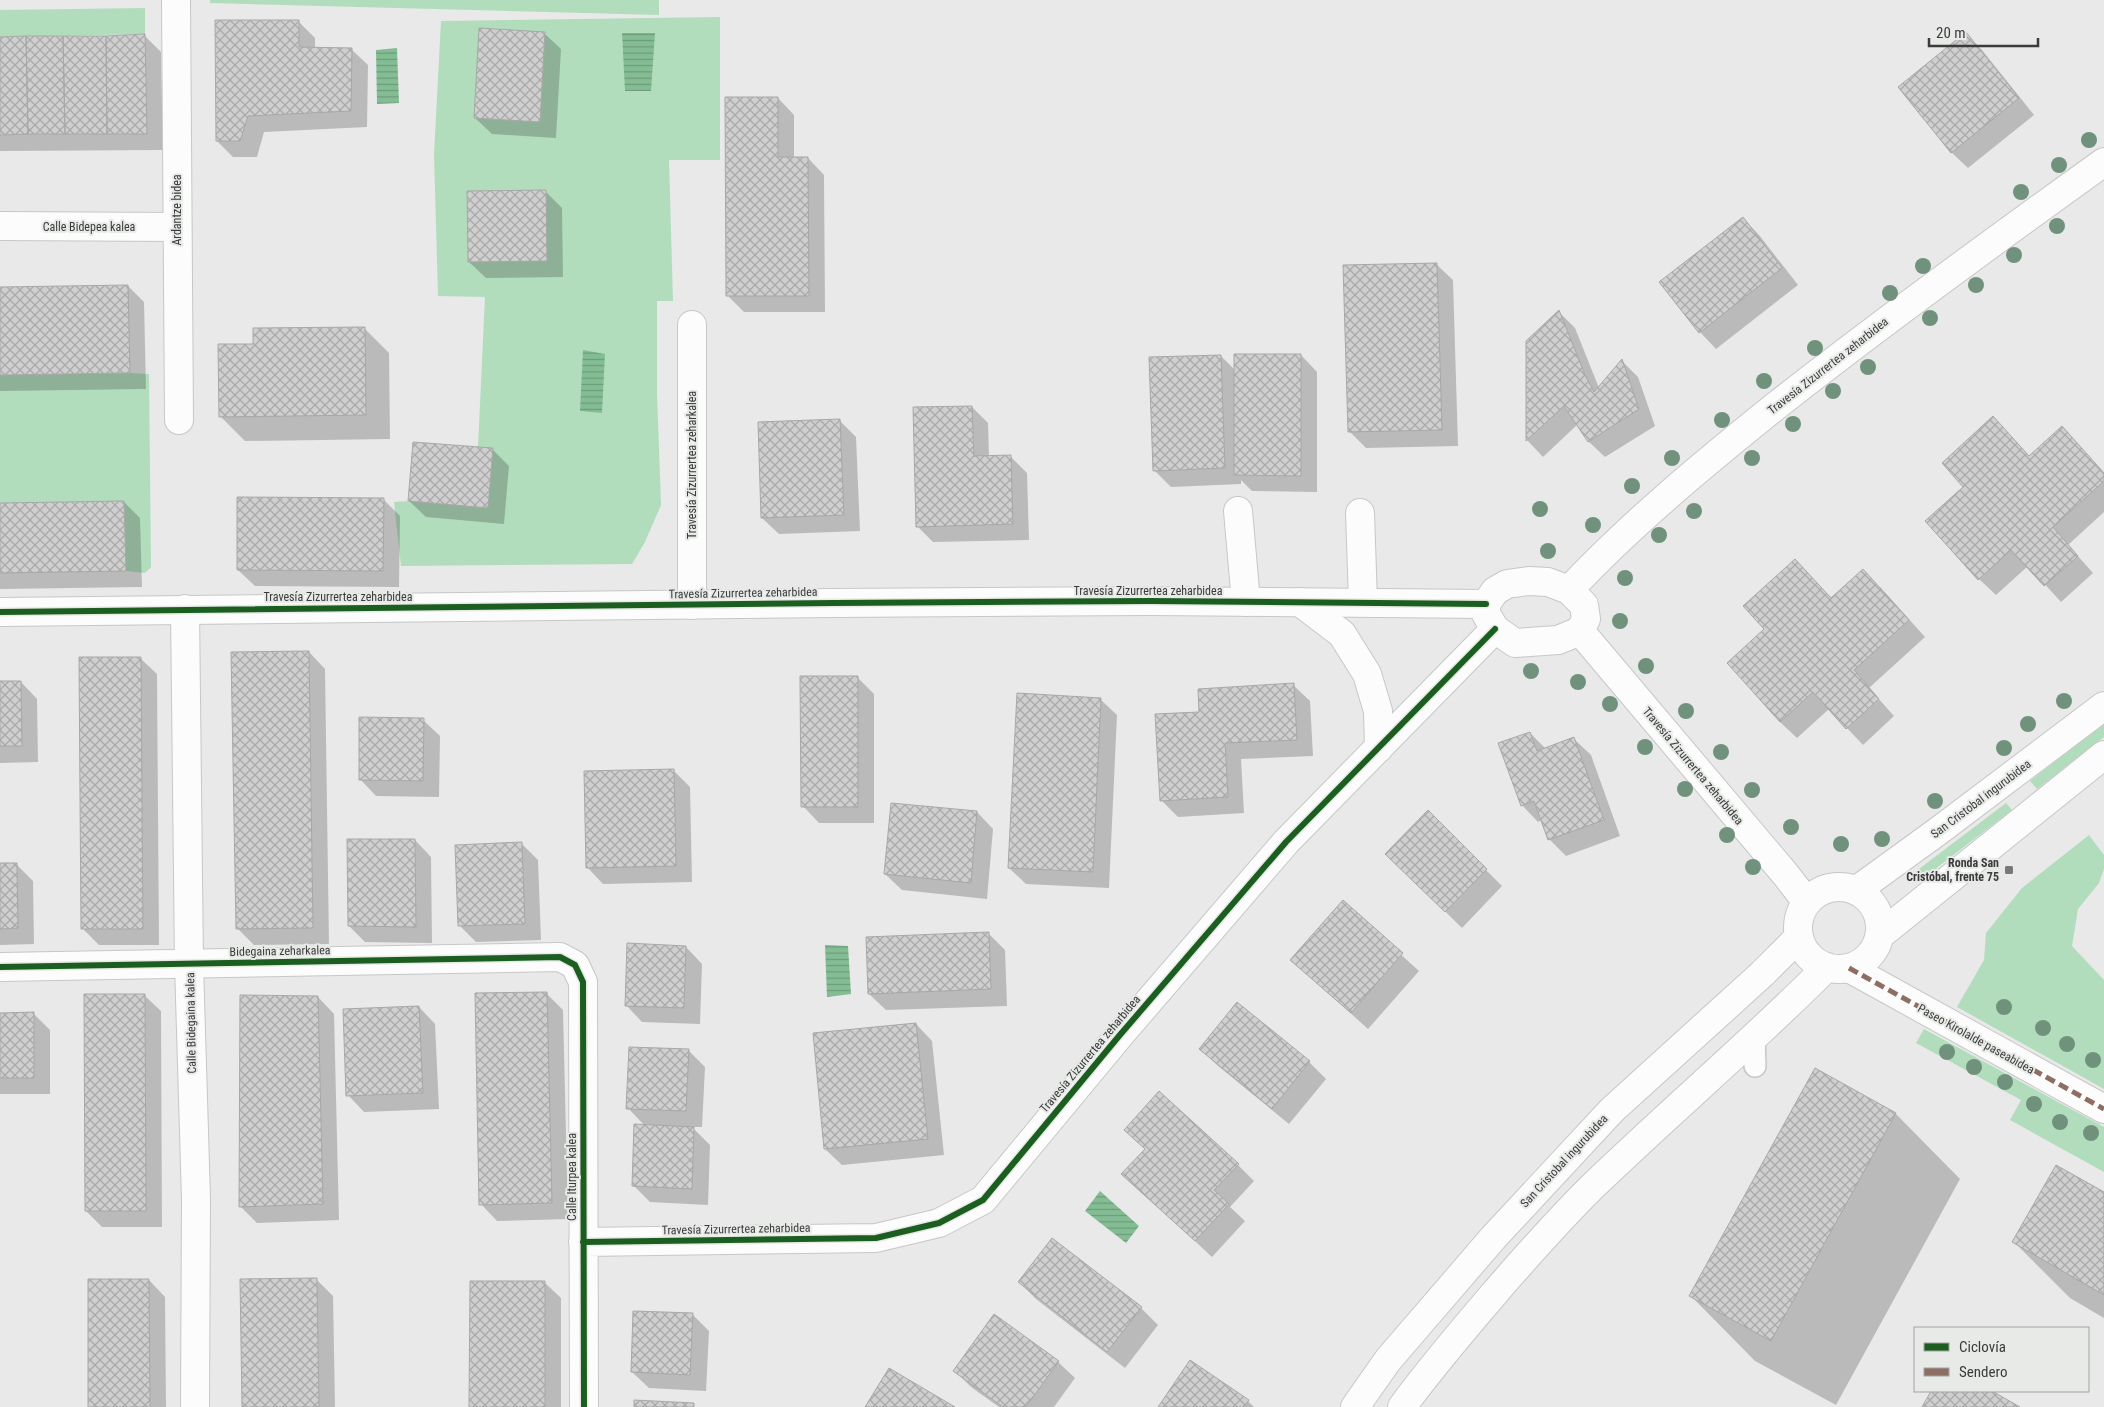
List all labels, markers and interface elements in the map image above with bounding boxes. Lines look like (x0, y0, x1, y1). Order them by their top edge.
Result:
scale bar (1929, 15, 2038, 47)
text: 20 m (1936, 24, 1966, 42)
street label: Ardantze bidea (170, 174, 184, 246)
street label: Calle Bidepea kalea (43, 220, 136, 234)
street label: Travesía Zizurrertea zeharbidea (1765, 314, 1891, 417)
street label: Travesía Zizurrertea zeharkalea (685, 391, 699, 539)
street label: Travesía Zizurrertea zeharbidea (1074, 584, 1223, 598)
street label: Travesía Zizurrertea zeharbidea (668, 585, 818, 601)
street label: Travesía Zizurrertea zeharbidea (264, 590, 413, 604)
street label: Travesía Zizurrertea zeharbidea (1640, 704, 1746, 828)
street label: San Cristobal ingurubidea (1928, 757, 2034, 841)
place label: Ronda San Cristóbal, frente 75 (1906, 856, 1999, 884)
marker: Ronda San Cristóbal, frente 75 (2003, 864, 2015, 876)
street label: Bidegaina zeharkalea (229, 943, 331, 959)
street label: Calle Bidegaina kalea (183, 972, 199, 1074)
street label: Travesía Zizurrertea zeharbidea (1037, 992, 1143, 1116)
street label: Paseo Kirolalde paseabidea (1915, 1001, 2037, 1077)
street label: San Cristobal ingurubidea (1517, 1112, 1611, 1210)
street label: Calle Iturpea kalea (565, 1133, 579, 1221)
street label: Travesía Zizurrertea zeharbidea (661, 1221, 811, 1237)
legend (1914, 1327, 2089, 1392)
text: Ciclovía (1959, 1338, 2006, 1356)
text: Sendero (1959, 1363, 2008, 1381)

